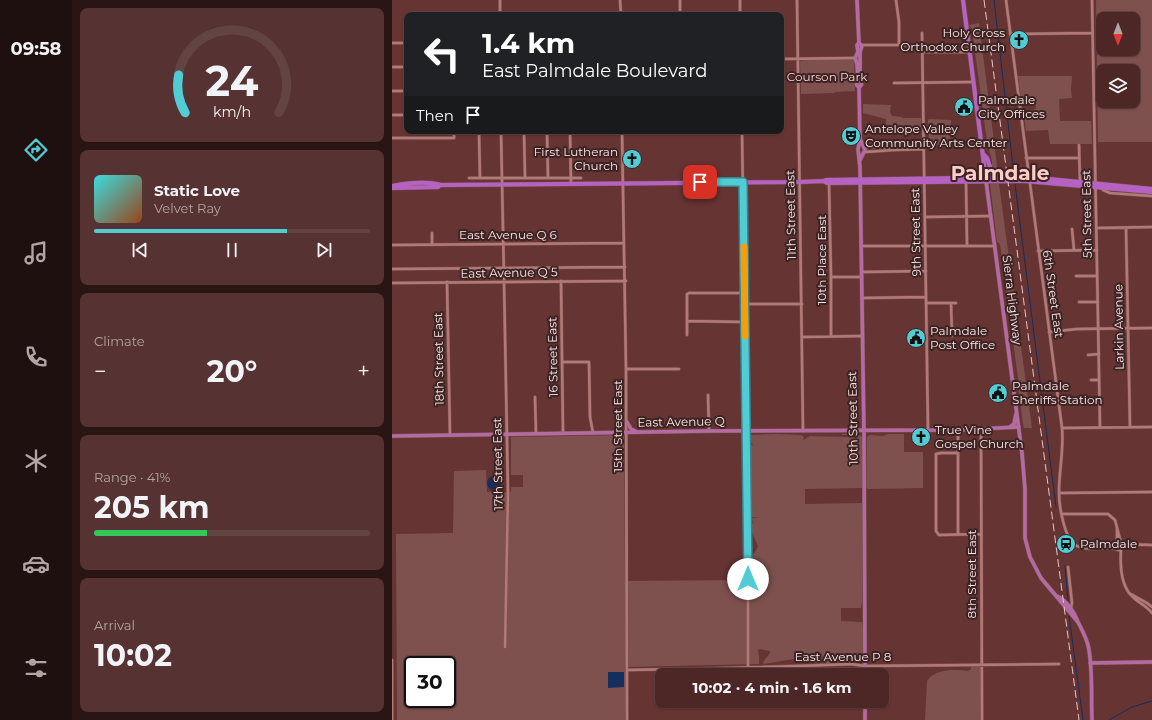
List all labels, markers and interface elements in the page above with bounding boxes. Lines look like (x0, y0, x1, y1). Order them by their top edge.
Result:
north arrow (1096, 12, 1140, 56)
map controls (1096, 12, 1140, 108)
place label: Holy Cross Orthodox Church (900, 25, 1005, 54)
text: 1.4 km (482, 26, 575, 60)
icon: left (416, 28, 468, 80)
church icon: Holy Cross Orthodox Church (1008, 29, 1030, 51)
text: 09:58 (11, 38, 62, 60)
text: 24 (206, 56, 259, 106)
text: East Palmdale Boulevard (482, 60, 708, 82)
button: layers (1096, 64, 1140, 108)
park label: Courson Park (787, 69, 868, 84)
place label: Palmdale City Offices (978, 92, 1045, 121)
public building icon: Palmdale City Offices (953, 96, 975, 118)
text: km/h (213, 103, 251, 121)
icon: arrive (462, 104, 484, 126)
text: Then (416, 106, 454, 125)
place label: Antelope Valley Community Arts Center (865, 121, 1008, 150)
theatre icon: Antelope Valley Community Arts Center (840, 125, 862, 147)
icon: directions (22, 136, 50, 164)
place label: First Lutheran Church (534, 144, 618, 173)
church icon: First Lutheran Church (621, 148, 643, 170)
district label: Palmdale (951, 161, 1049, 185)
pin (683, 165, 717, 199)
street label: 11th Street East (782, 170, 799, 260)
street label: 5th Street East (1078, 170, 1095, 258)
icon: arrive (689, 171, 711, 193)
text: Static Love (154, 181, 240, 200)
street label: 9th Street East (907, 187, 924, 277)
text: Velvet Ray (154, 200, 221, 216)
street label: 10th Place East (814, 215, 829, 305)
street label: East Avenue Q 6 (459, 227, 557, 242)
icon: music (22, 239, 50, 267)
icon: previous (129, 239, 151, 261)
icon: pause (221, 239, 243, 261)
icon: next (313, 239, 335, 261)
street label: 6th Street East (1040, 249, 1067, 339)
street label: Sierra Highway (1000, 254, 1025, 346)
street label: East Avenue Q 5 (460, 264, 558, 281)
street label: Larkin Avenue (1110, 284, 1127, 370)
street label: 18th Street East (430, 312, 447, 406)
street label: 16 Street East (544, 317, 561, 397)
place label: Palmdale Post Office (930, 323, 995, 352)
public building icon: Palmdale Post Office (905, 327, 927, 349)
text: Climate (94, 333, 145, 349)
icon: phone (22, 343, 50, 371)
text: 20° (207, 353, 257, 390)
text: − (94, 358, 107, 385)
text: + (357, 358, 370, 385)
street label: 10th Street East (844, 371, 861, 465)
place label: Palmdale Sheriffs Station (1012, 378, 1103, 407)
street label: 15th Street East (610, 380, 625, 472)
public building icon: Palmdale Sheriffs Station (987, 382, 1009, 404)
street label: East Avenue Q (637, 413, 725, 430)
street label: 17th Street East (489, 418, 506, 510)
place label: True Vine Gospel Church (935, 422, 1024, 451)
church icon: True Vine Gospel Church (910, 426, 932, 448)
icon: climate (22, 447, 50, 475)
text: Range · 41% (94, 469, 170, 485)
text: 205 km (94, 489, 209, 526)
street label: 8th Street East (964, 529, 979, 618)
station icon: Palmdale (1055, 533, 1077, 555)
place label: Palmdale (1080, 536, 1137, 551)
icon: car (22, 550, 50, 578)
position arrow (727, 558, 769, 600)
text: Arrival (94, 617, 135, 633)
text: 10:02 (94, 637, 172, 674)
street label: East Avenue P 8 (795, 649, 892, 664)
icon: filters (22, 654, 50, 682)
speed limit sign: 30 (404, 656, 456, 708)
text: 10:02 · 4 min · 1.6 km (692, 678, 852, 697)

